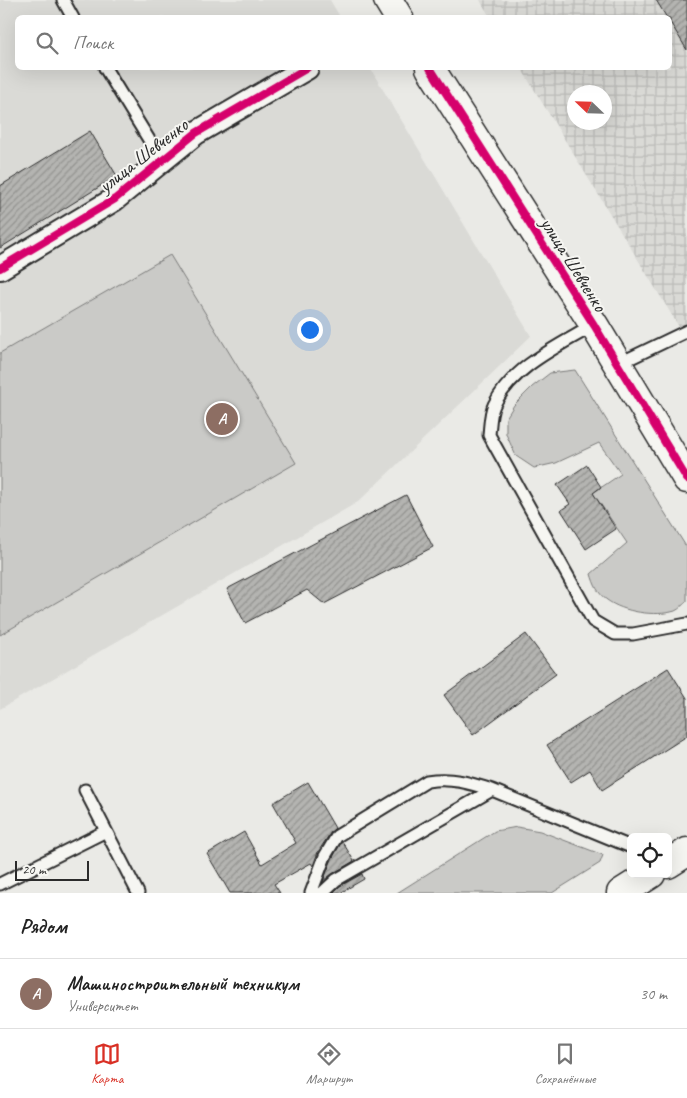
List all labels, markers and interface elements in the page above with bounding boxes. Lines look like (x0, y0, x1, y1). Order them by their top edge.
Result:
search box (15, 15, 672, 70)
icon: search (33, 29, 61, 57)
text: Поиск (73, 31, 113, 55)
north arrow (567, 85, 612, 130)
street label: улица Шевченко (93, 112, 194, 199)
street label: улица Шевченко (534, 211, 613, 317)
your location (297, 317, 323, 343)
pin: A (206, 400, 238, 438)
map controls (627, 833, 672, 878)
button: locate (627, 833, 672, 878)
scale bar (15, 858, 89, 881)
text: 20 m (22, 861, 46, 878)
text: Рядом (20, 913, 67, 939)
text: Машиностроительный техникум (67, 972, 299, 996)
text: A (32, 984, 40, 1004)
text: 30 m (640, 984, 667, 1004)
text: Университет (67, 996, 138, 1016)
tab: Карта (91, 1040, 123, 1087)
tab: Маршрут (306, 1040, 352, 1087)
tab: Сохранённые (535, 1040, 596, 1087)

